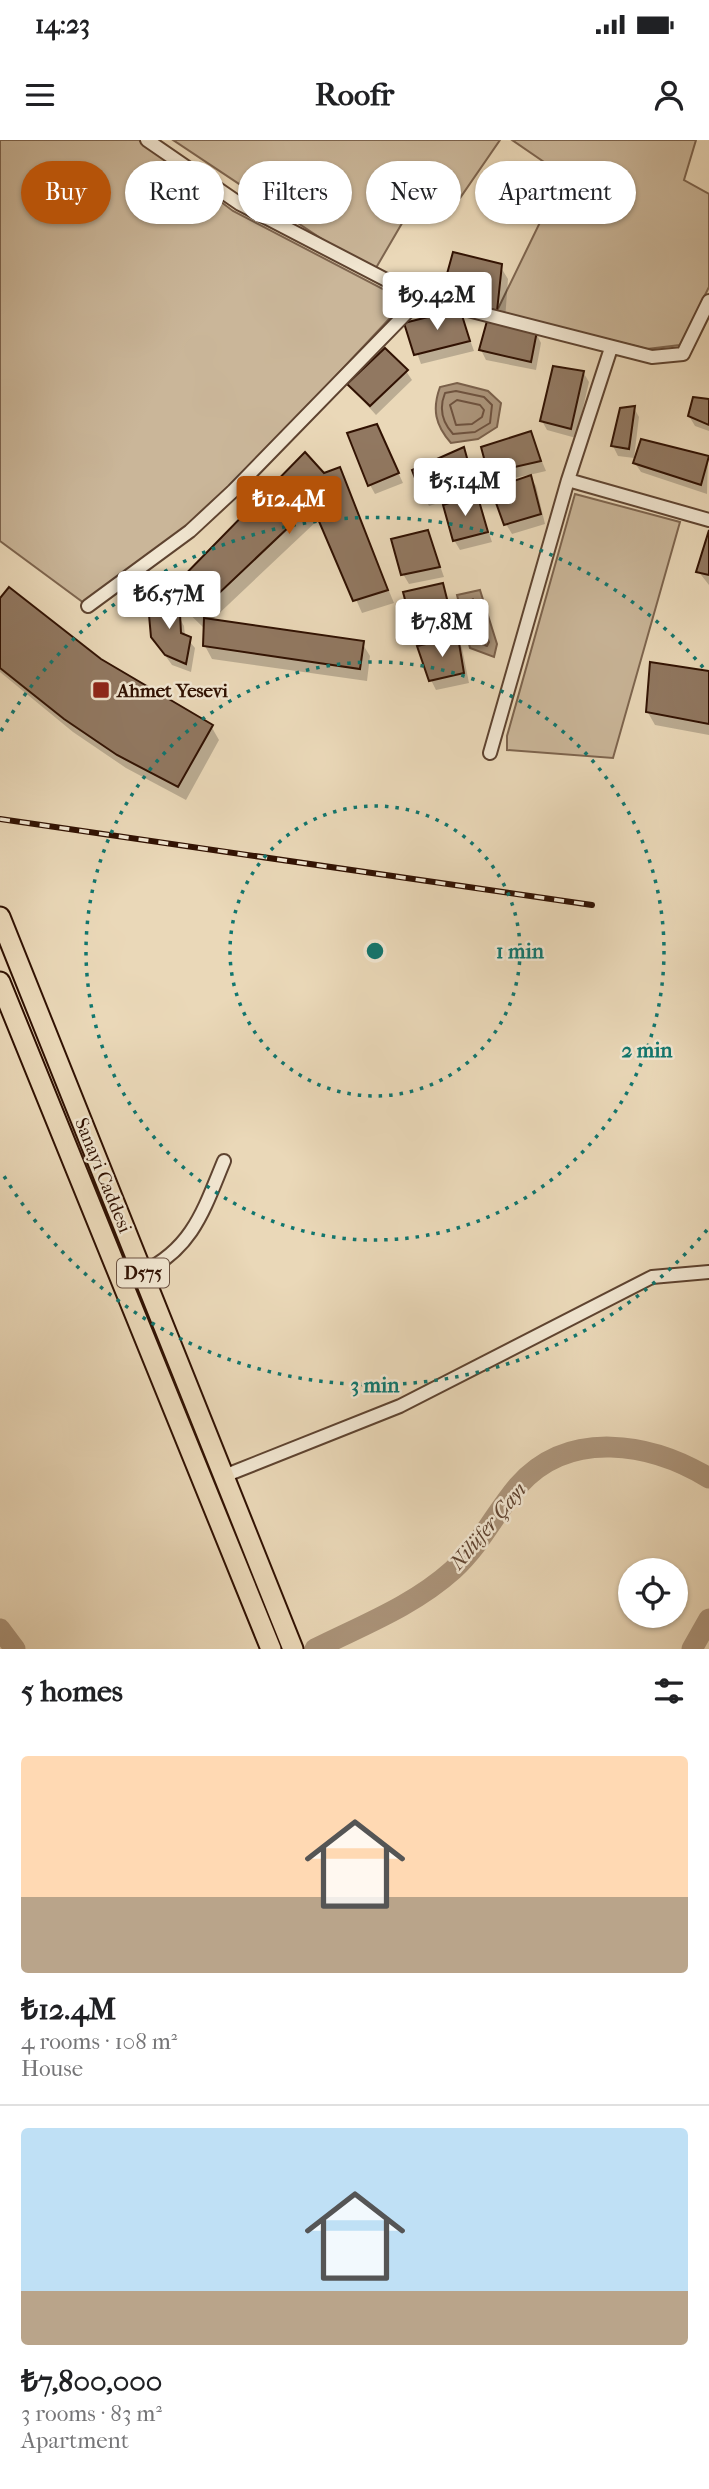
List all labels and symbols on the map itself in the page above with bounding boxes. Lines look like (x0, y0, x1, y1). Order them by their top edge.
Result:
pin: ₺9.42M (380, 272, 494, 332)
pin: ₺5.14M (408, 458, 522, 518)
pin: ₺12.4M (232, 476, 346, 536)
pin: ₺6.57M (112, 572, 226, 631)
pin: ₺7.8M (393, 600, 491, 659)
marker: Ahmet Yesevi (91, 680, 111, 700)
place label: Ahmet Yesevi (116, 680, 228, 702)
centre of rings (363, 939, 387, 963)
text: 1 min (496, 939, 545, 963)
text: 2 min (621, 1038, 673, 1062)
street label: Sanayi Caddesi (70, 1115, 136, 1236)
road number: D575 (117, 1258, 169, 1288)
text: 3 min (351, 1373, 400, 1397)
water label: Nilüfer Çayı (444, 1478, 531, 1575)

